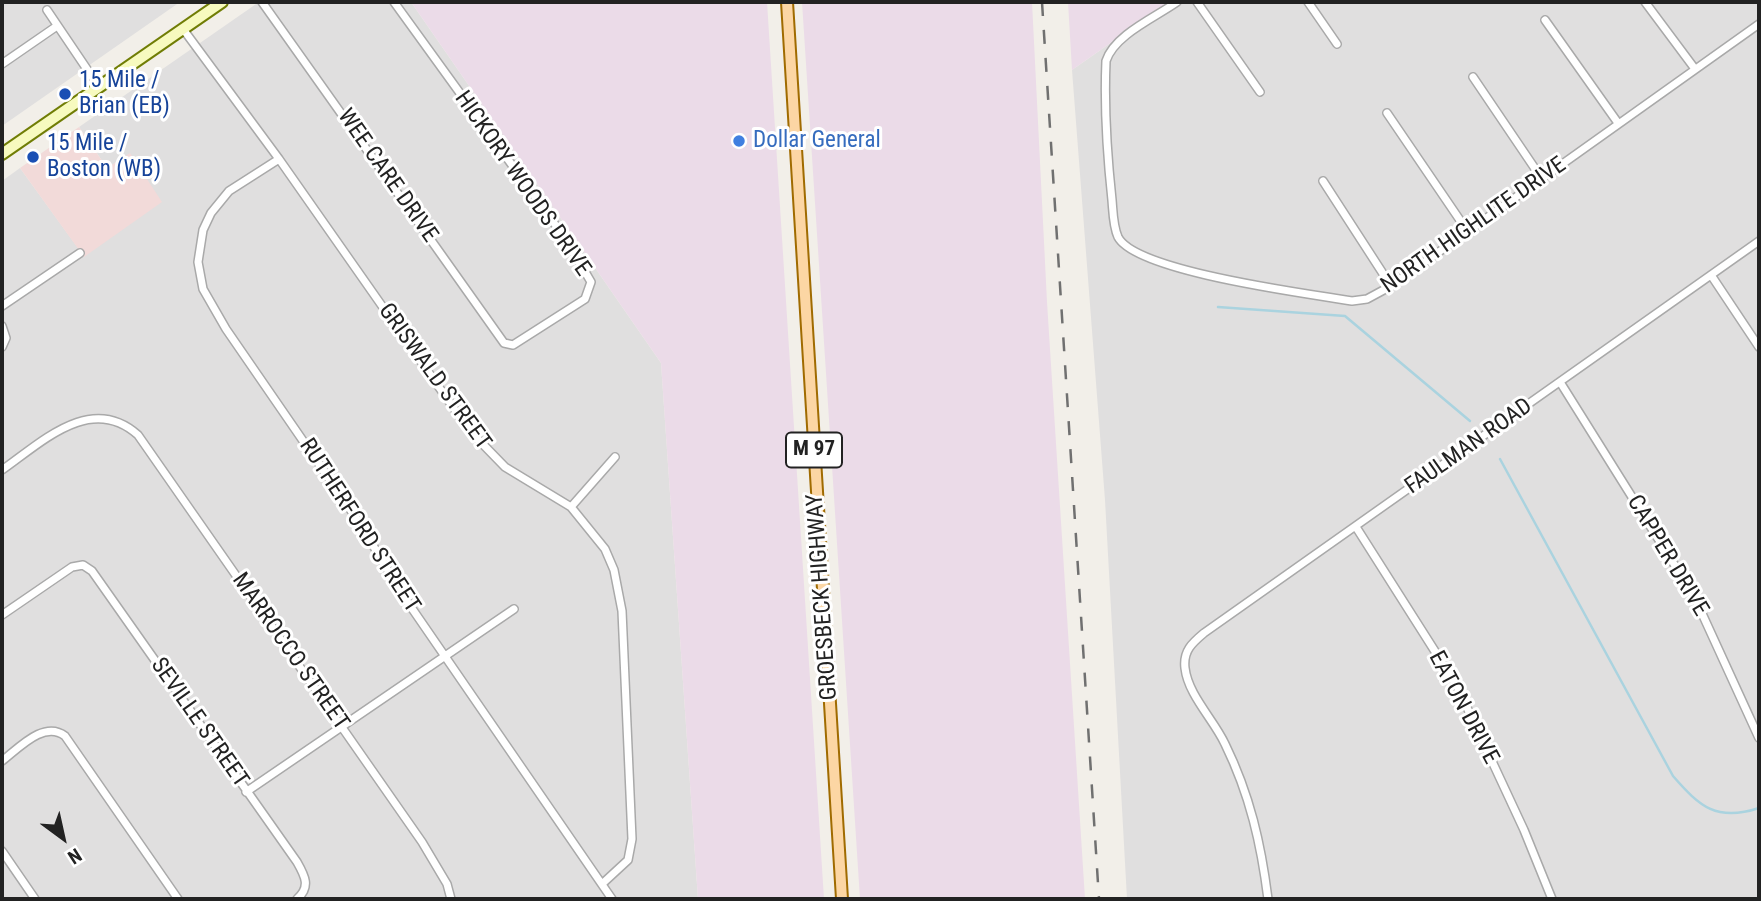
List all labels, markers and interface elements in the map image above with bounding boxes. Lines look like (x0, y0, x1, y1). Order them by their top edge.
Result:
place label: 15 Mile / Brian (EB) (79, 67, 170, 121)
marker: 15 Mile / Brian (EB) (57, 86, 73, 102)
street label: HICKORY WOODS DRIVE (448, 86, 596, 282)
street label: WEE CARE DRIVE (331, 104, 443, 248)
place label: Dollar General (753, 127, 881, 155)
place label: 15 Mile / Boston (WB) (47, 130, 161, 184)
marker: Dollar General (731, 133, 747, 149)
marker: 15 Mile / Boston (WB) (25, 149, 41, 165)
street label: NORTH HIGHLITE DRIVE (1376, 152, 1572, 300)
street label: GRISWALD STREET (372, 298, 496, 456)
street label: FAULMAN ROAD (1400, 393, 1538, 501)
road number: M 97 (786, 433, 842, 468)
street label: RUTHERFORD STREET (293, 434, 425, 618)
street label: CAPPER DRIVE (1620, 491, 1714, 621)
street label: GROESBECK HIGHWAY (802, 493, 844, 701)
street label: MARROCCO STREET (226, 568, 354, 736)
street label: EATON DRIVE (1422, 647, 1504, 769)
street label: SEVILLE STREET (144, 653, 254, 793)
north arrow (28, 803, 98, 873)
text: N (64, 843, 86, 869)

